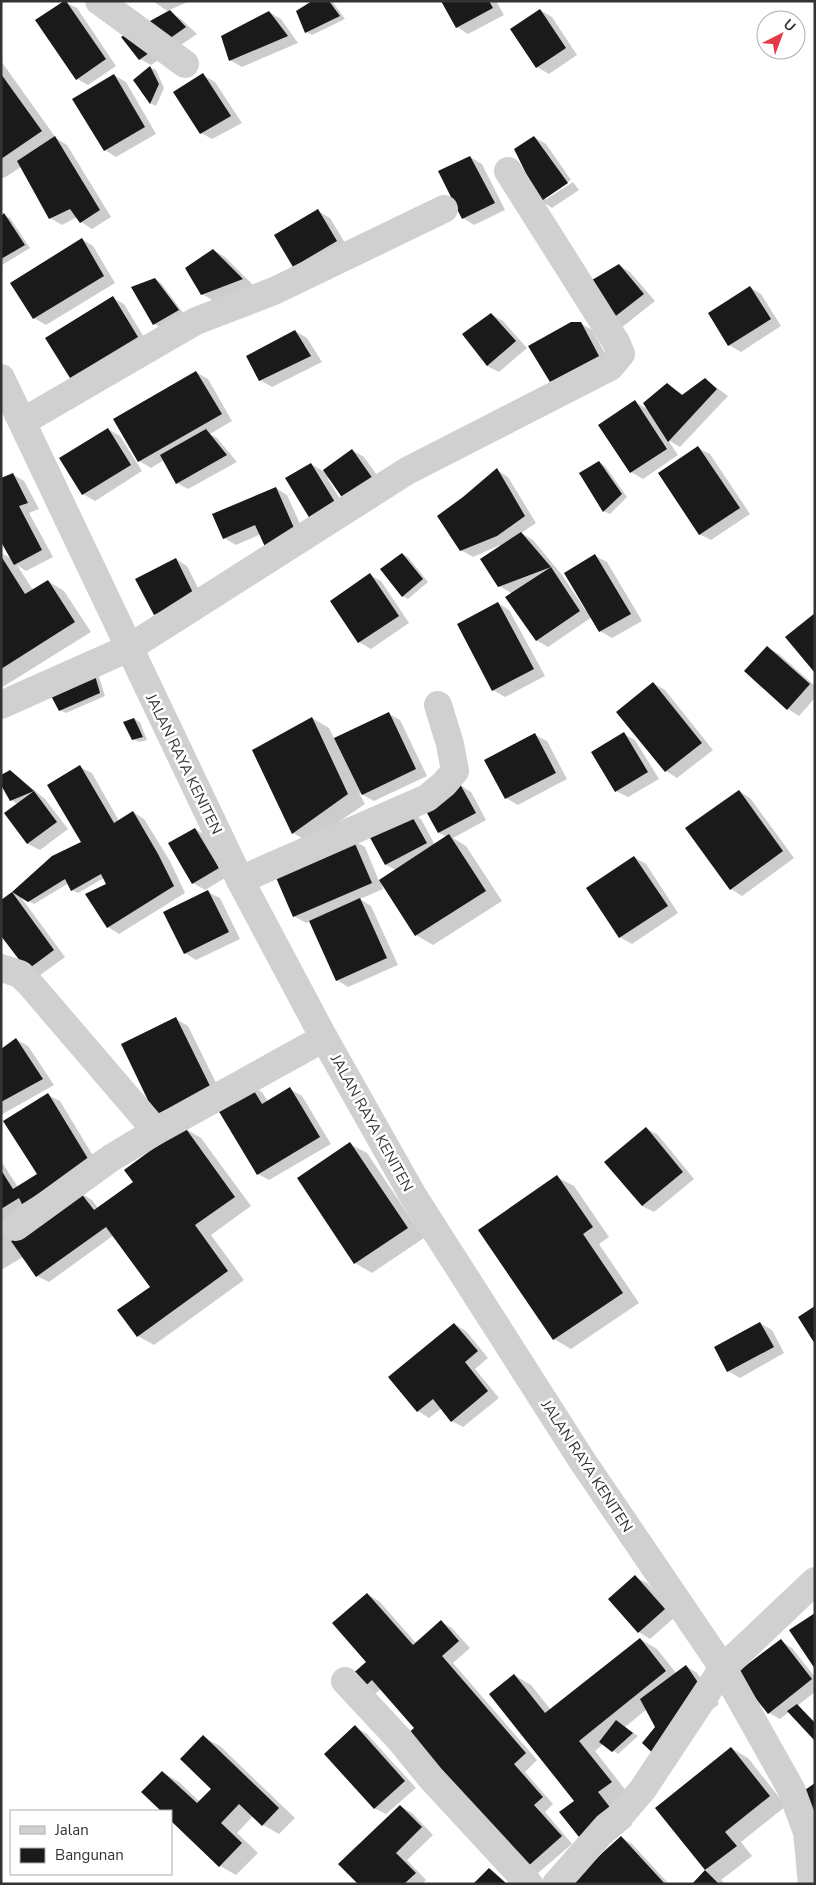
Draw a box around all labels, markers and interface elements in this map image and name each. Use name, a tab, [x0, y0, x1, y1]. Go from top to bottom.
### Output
north arrow	[756, 10, 806, 60]
text: U	[779, 15, 800, 36]
street label: JALAN RAYA KENITEN	[141, 689, 227, 838]
street label: JALAN RAYA KENITEN	[325, 1050, 418, 1195]
street label: JALAN RAYA KENITEN	[536, 1395, 637, 1536]
legend	[10, 1810, 172, 1875]
text: Jalan	[54, 1820, 89, 1840]
text: Bangunan	[55, 1845, 124, 1865]

